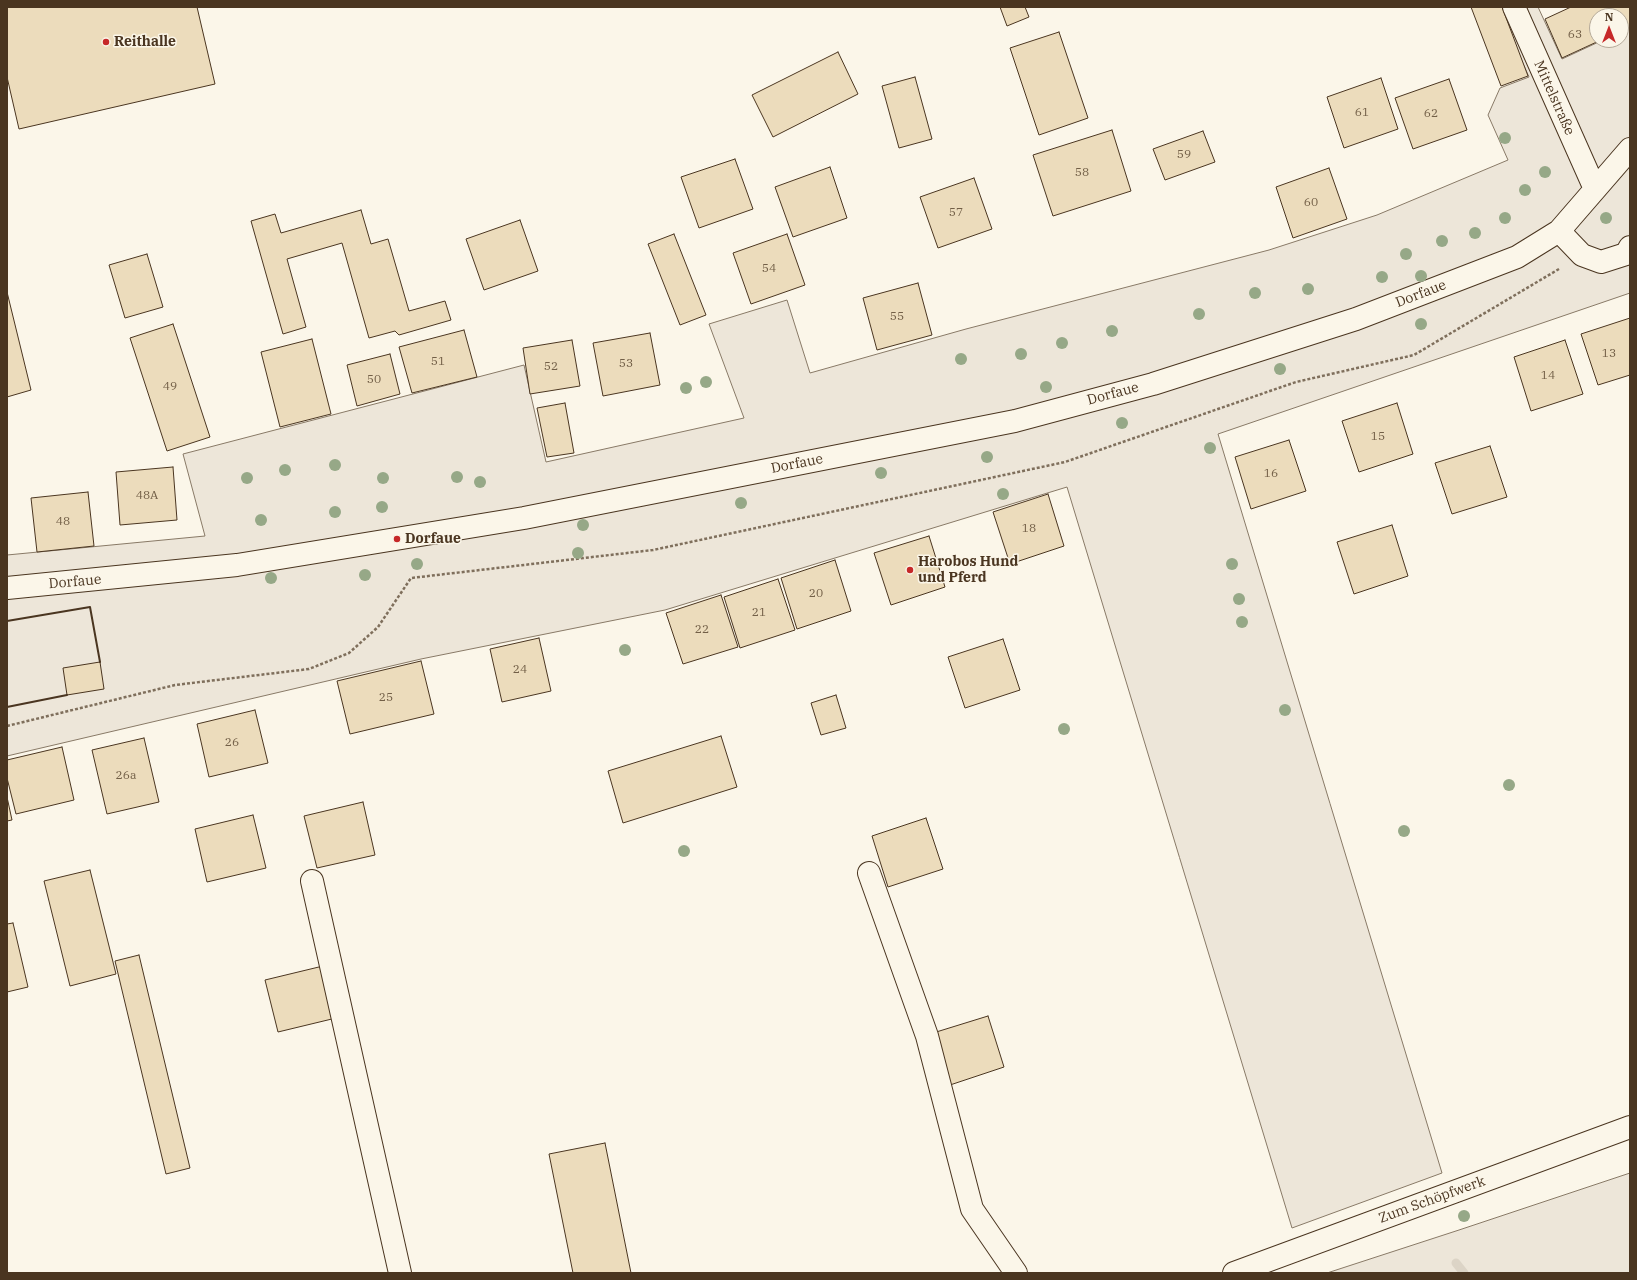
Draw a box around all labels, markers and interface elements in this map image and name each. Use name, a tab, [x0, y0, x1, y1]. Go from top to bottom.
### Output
north arrow	[1589, 8, 1629, 48]
text: N	[1605, 10, 1613, 24]
house number: 63	[1568, 28, 1582, 42]
place label: Reithalle	[114, 34, 176, 50]
marker: Reithalle	[101, 37, 111, 47]
street label: Mittelstraße	[1530, 58, 1578, 138]
house number: 61	[1355, 106, 1369, 120]
house number: 62	[1424, 107, 1438, 121]
house number: 59	[1177, 148, 1191, 162]
house number: 58	[1075, 166, 1089, 180]
house number: 60	[1304, 196, 1318, 210]
house number: 57	[949, 206, 963, 220]
house number: 54	[762, 262, 776, 276]
street label: Dorfaue	[1393, 277, 1449, 311]
house number: 55	[890, 310, 904, 324]
house number: 13	[1602, 347, 1616, 361]
house number: 51	[431, 355, 445, 369]
house number: 53	[619, 357, 633, 371]
house number: 52	[544, 360, 558, 374]
house number: 14	[1541, 369, 1555, 383]
house number: 50	[367, 373, 381, 387]
street label: Dorfaue	[1085, 379, 1141, 409]
house number: 49	[163, 380, 177, 394]
house number: 15	[1371, 430, 1385, 444]
street label: Dorfaue	[770, 451, 824, 477]
house number: 16	[1264, 467, 1278, 481]
house number: 48A	[136, 489, 158, 503]
house number: 48	[56, 515, 70, 529]
house number: 18	[1022, 522, 1036, 536]
place label: Dorfaue	[405, 531, 461, 547]
marker: Dorfaue	[392, 534, 402, 544]
place label: Harobos Hund und Pferd	[918, 554, 1018, 586]
marker: Harobos Hund und Pferd	[905, 565, 915, 575]
street label: Dorfaue	[48, 571, 102, 593]
house number: 20	[809, 587, 823, 601]
house number: 21	[752, 606, 766, 620]
house number: 22	[695, 623, 709, 637]
house number: 24	[513, 663, 527, 677]
house number: 25	[379, 691, 393, 705]
house number: 26	[225, 736, 239, 750]
house number: 26a	[116, 769, 136, 783]
street label: Zum Schöpfwerk	[1376, 1173, 1488, 1227]

